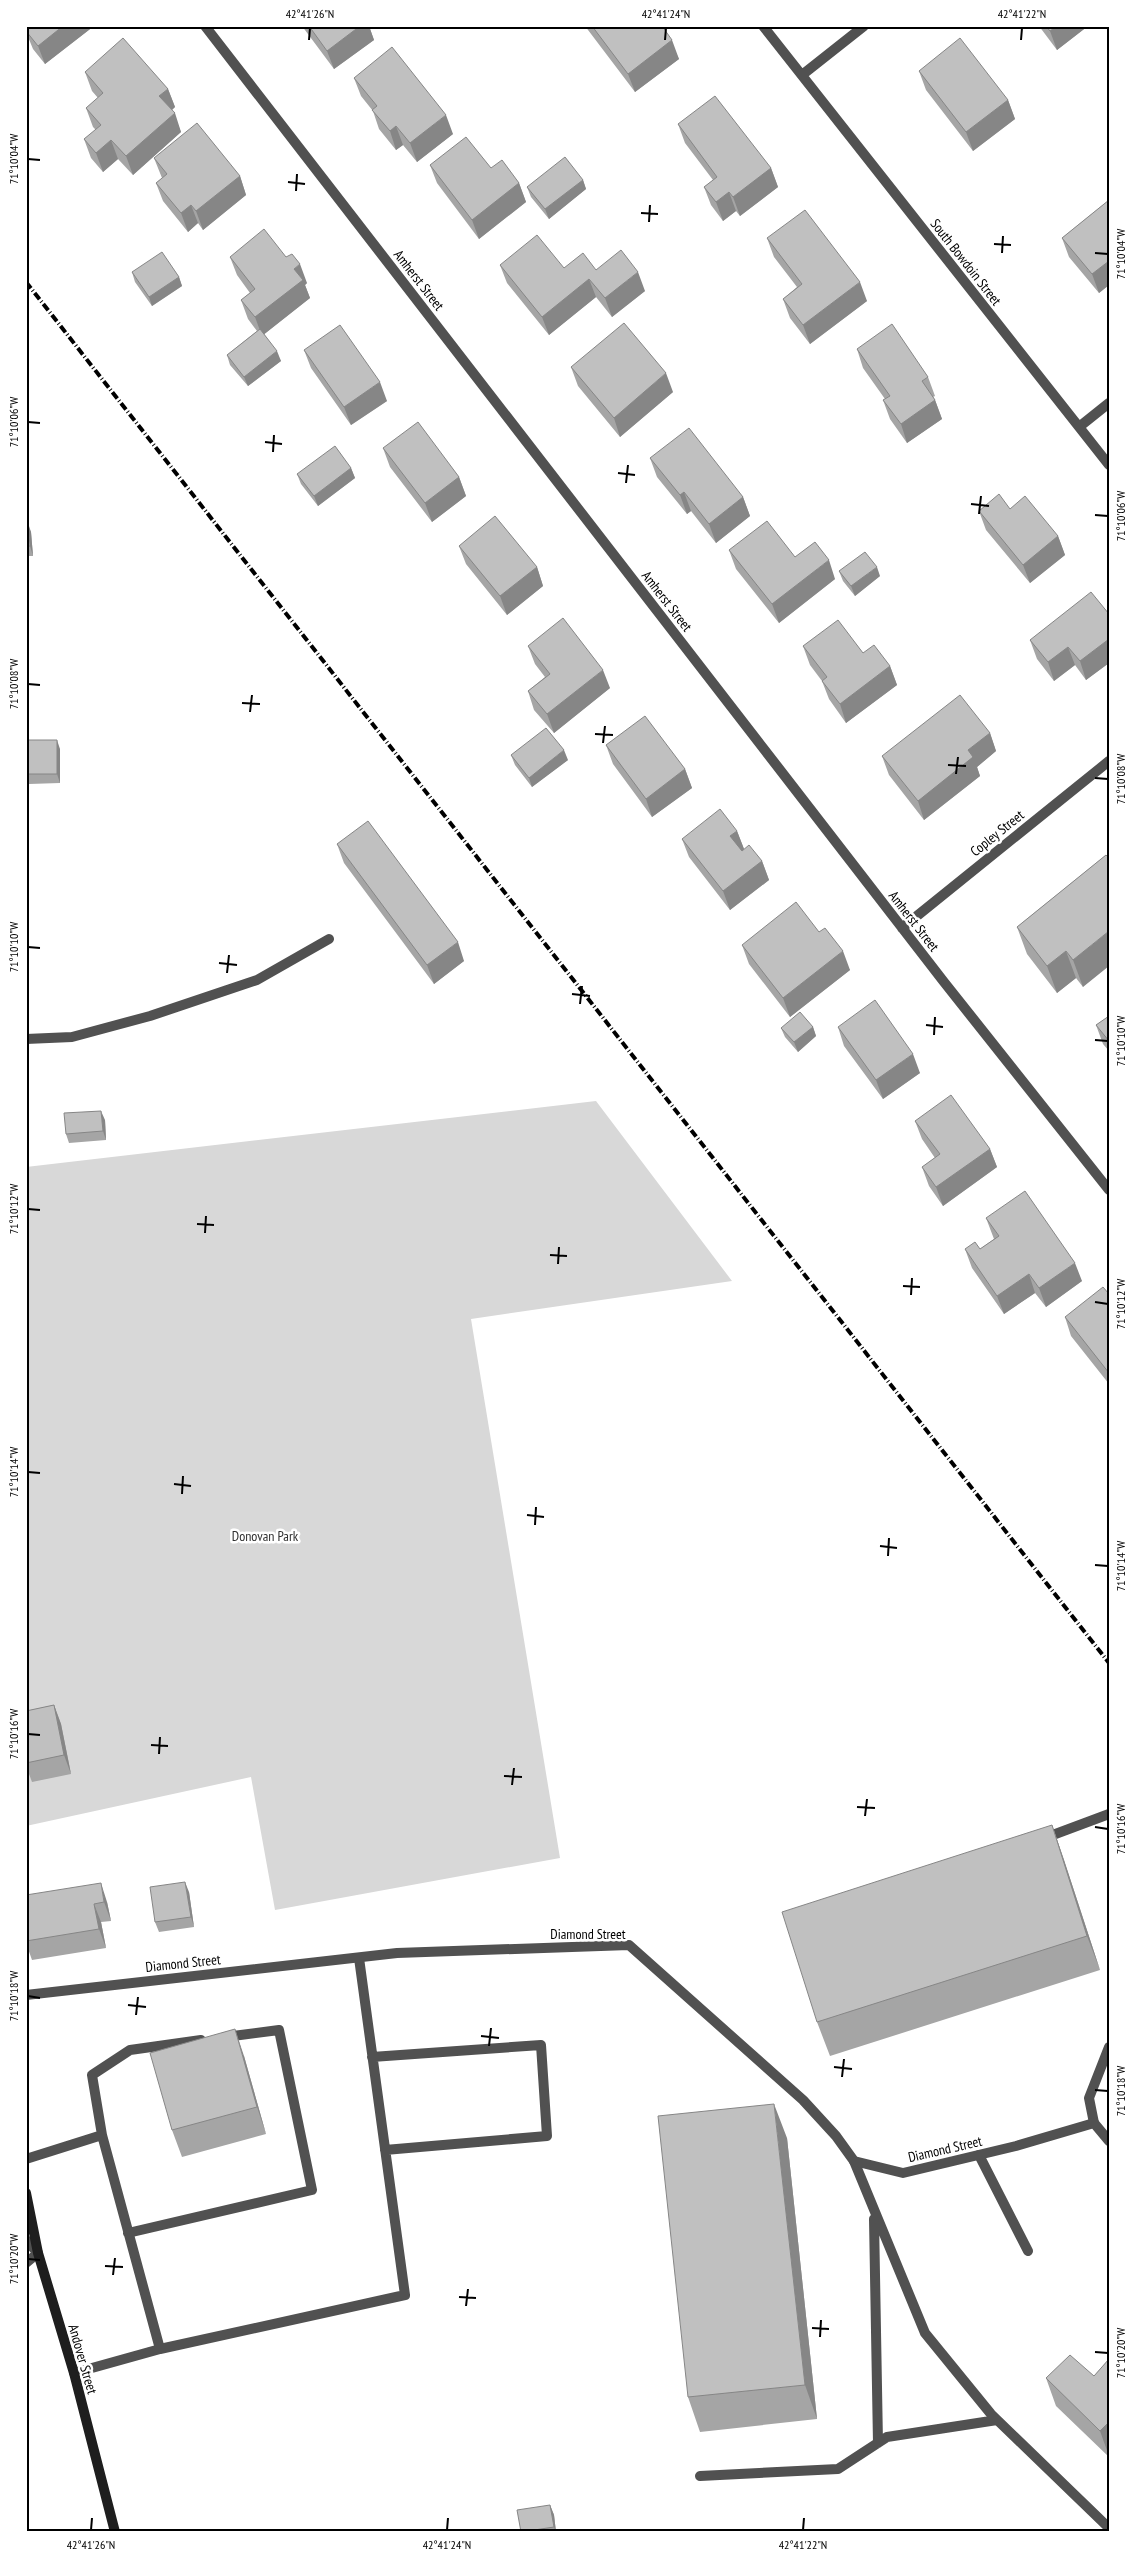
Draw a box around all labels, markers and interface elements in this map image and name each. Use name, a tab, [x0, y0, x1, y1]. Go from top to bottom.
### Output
text: 42°41'26"N	[286, 6, 334, 21]
text: 42°41'24"N	[642, 6, 690, 21]
text: 42°41'22"N	[998, 6, 1046, 21]
text: 71°10'04"W	[6, 134, 21, 184]
street label: South Bowdoin Street	[927, 215, 1006, 309]
text: 71°10'04"W	[1113, 229, 1128, 279]
street label: Amherst Street	[390, 246, 448, 314]
text: 71°10'06"W	[6, 397, 21, 447]
text: 71°10'06"W	[1113, 491, 1128, 541]
street label: Amherst Street	[638, 567, 696, 635]
text: 71°10'08"W	[6, 659, 21, 709]
text: 71°10'08"W	[1113, 754, 1128, 804]
street label: Copley Street	[967, 806, 1028, 860]
street label: Amherst Street	[885, 887, 943, 955]
text: 71°10'10"W	[6, 922, 21, 972]
text: 71°10'10"W	[1113, 1016, 1128, 1066]
text: 71°10'12"W	[6, 1184, 21, 1234]
text: 71°10'12"W	[1113, 1279, 1128, 1329]
text: 71°10'14"W	[6, 1447, 21, 1497]
park label: Donovan Park	[232, 1527, 299, 1545]
text: 71°10'14"W	[1113, 1541, 1128, 1591]
text: 71°10'16"W	[6, 1709, 21, 1759]
text: 71°10'16"W	[1113, 1804, 1128, 1854]
street label: Diamond Street	[550, 1925, 626, 1943]
street label: Diamond Street	[145, 1950, 222, 1976]
text: 71°10'18"W	[6, 1971, 21, 2021]
text: 71°10'18"W	[1113, 2066, 1128, 2116]
street label: Diamond Street	[906, 2132, 984, 2166]
text: 71°10'20"W	[6, 2234, 21, 2284]
street label: Andover Street	[64, 2322, 102, 2396]
text: 71°10'20"W	[1113, 2328, 1128, 2378]
text: 42°41'26"N	[67, 2537, 115, 2552]
text: 42°41'24"N	[423, 2537, 471, 2552]
text: 42°41'22"N	[779, 2537, 827, 2552]

